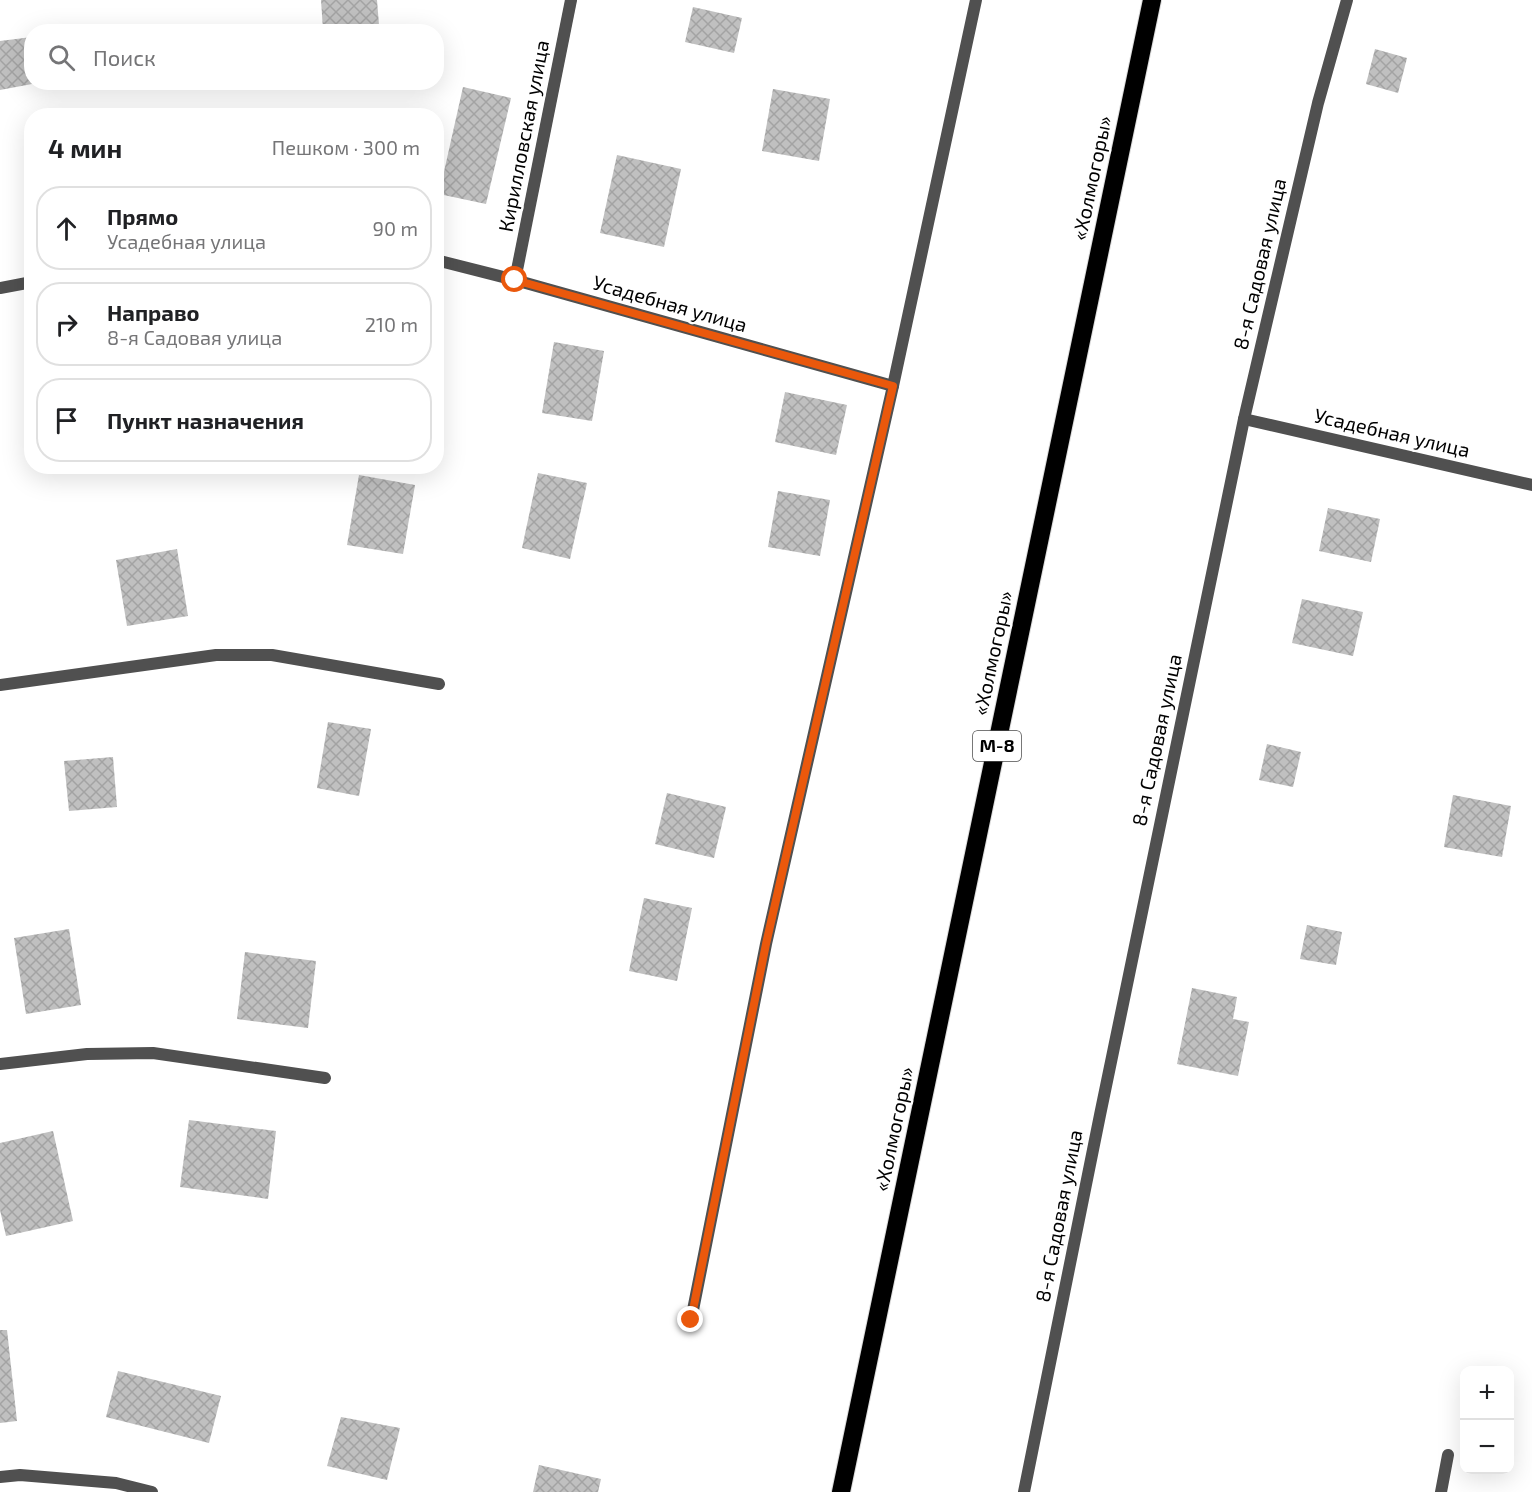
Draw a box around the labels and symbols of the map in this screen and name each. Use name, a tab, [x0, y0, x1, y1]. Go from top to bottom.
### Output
street label: Кирилловская улица	[493, 38, 554, 234]
street label: «Холмогоры»	[1066, 113, 1116, 242]
street label: 8-я Садовая улица	[1228, 176, 1291, 352]
route start	[501, 266, 527, 292]
street label: Усадебная улица	[590, 270, 750, 337]
street label: Усадебная улица	[1312, 402, 1472, 463]
street label: «Холмогоры»	[967, 588, 1017, 717]
street label: 8-я Садовая улица	[1126, 652, 1187, 828]
road number: М-8	[973, 731, 1021, 761]
street label: «Холмогоры»	[868, 1064, 918, 1193]
street label: 8-я Садовая улица	[1030, 1127, 1088, 1304]
route end	[677, 1306, 703, 1332]

